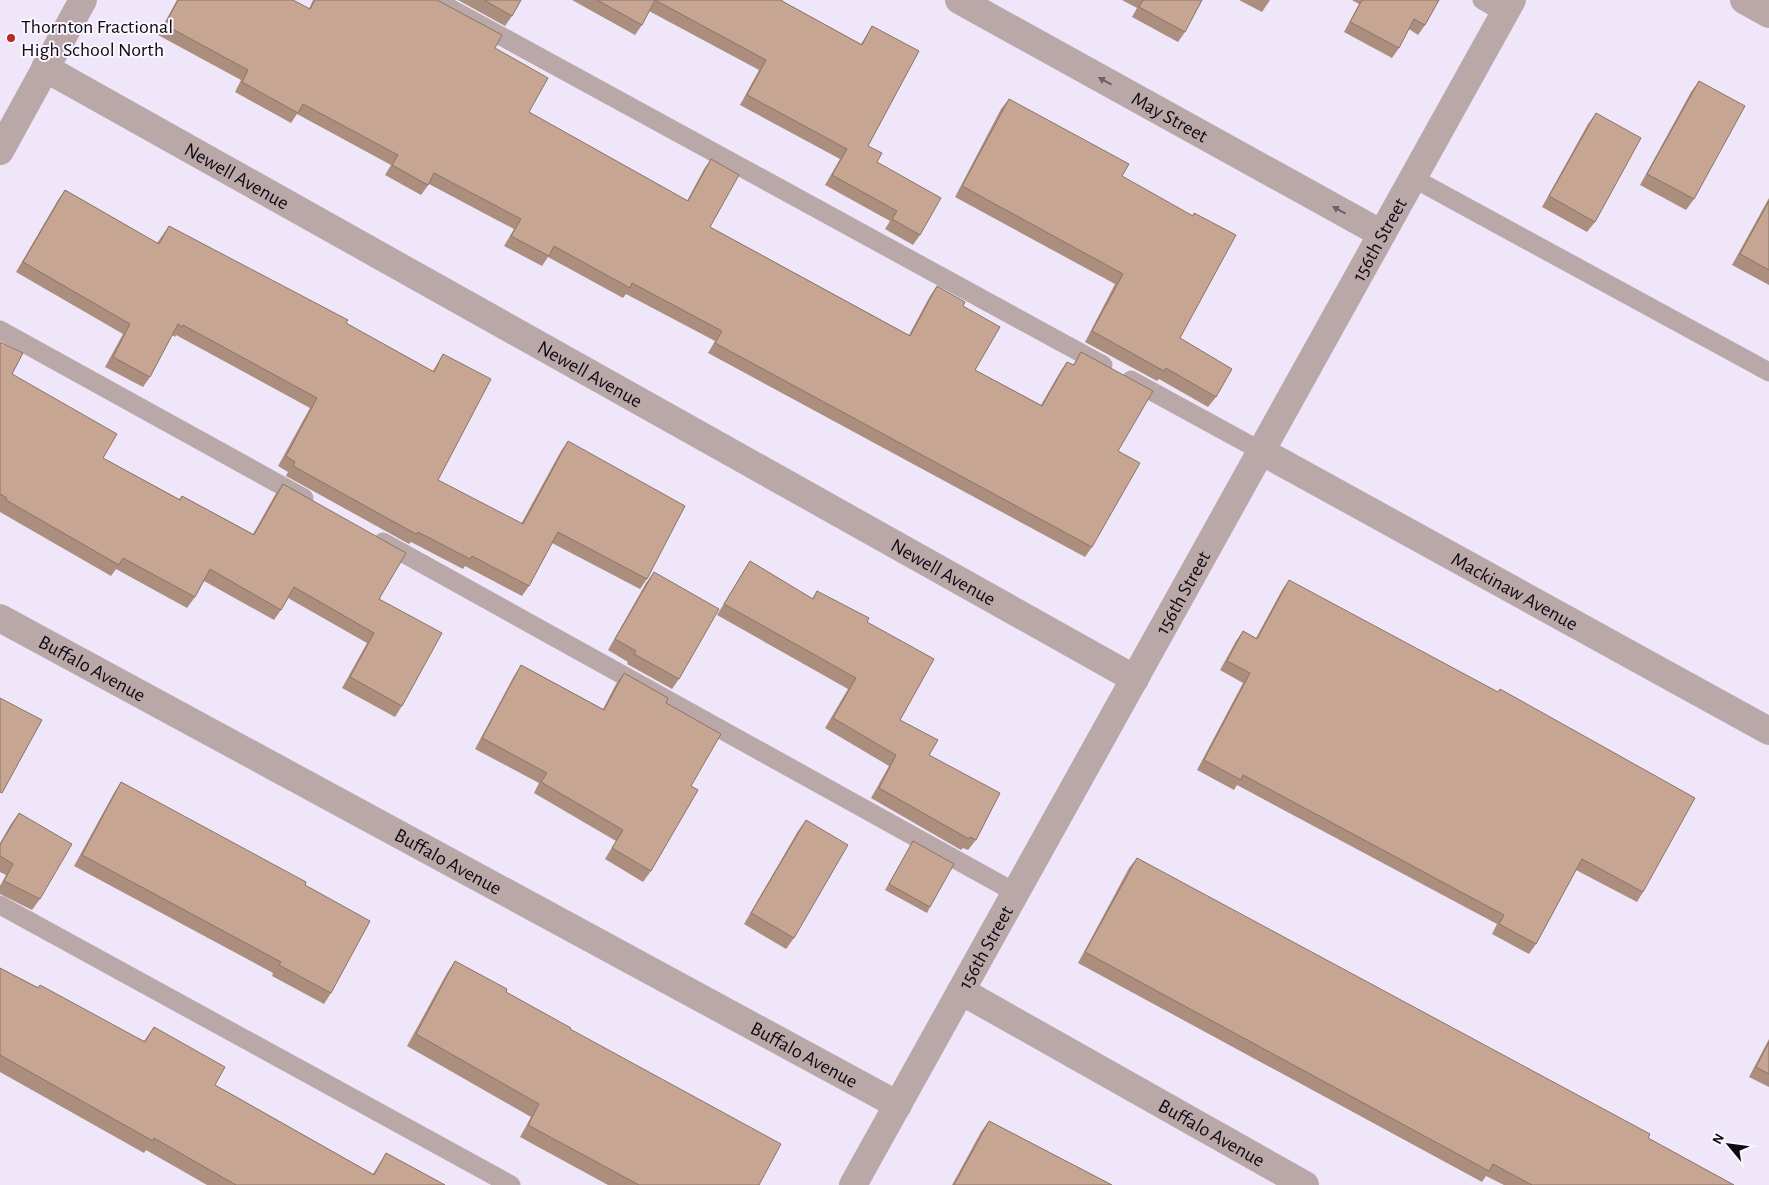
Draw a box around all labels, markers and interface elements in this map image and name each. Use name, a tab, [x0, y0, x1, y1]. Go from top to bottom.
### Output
place label: Thornton Fractional High School North	[21, 17, 173, 60]
marker: Thornton Fractional High School North	[5, 32, 17, 44]
one-way arrow	[1098, 77, 1113, 85]
street label: May Street	[1128, 89, 1211, 147]
street label: Newell Avenue	[181, 139, 292, 214]
street label: 156th Street	[1349, 194, 1411, 285]
one-way arrow	[1333, 206, 1346, 215]
street label: Newell Avenue	[534, 337, 645, 412]
street label: Newell Avenue	[887, 535, 999, 610]
street label: 156th Street	[1152, 547, 1215, 638]
street label: Mackinaw Avenue	[1448, 549, 1581, 635]
street label: Buffalo Avenue	[35, 632, 149, 706]
street label: Buffalo Avenue	[391, 825, 505, 899]
street label: 156th Street	[955, 902, 1017, 993]
street label: Buffalo Avenue	[747, 1018, 861, 1092]
street label: Buffalo Avenue	[1155, 1096, 1268, 1171]
north arrow	[1704, 1120, 1754, 1170]
text: N	[1710, 1132, 1727, 1147]

